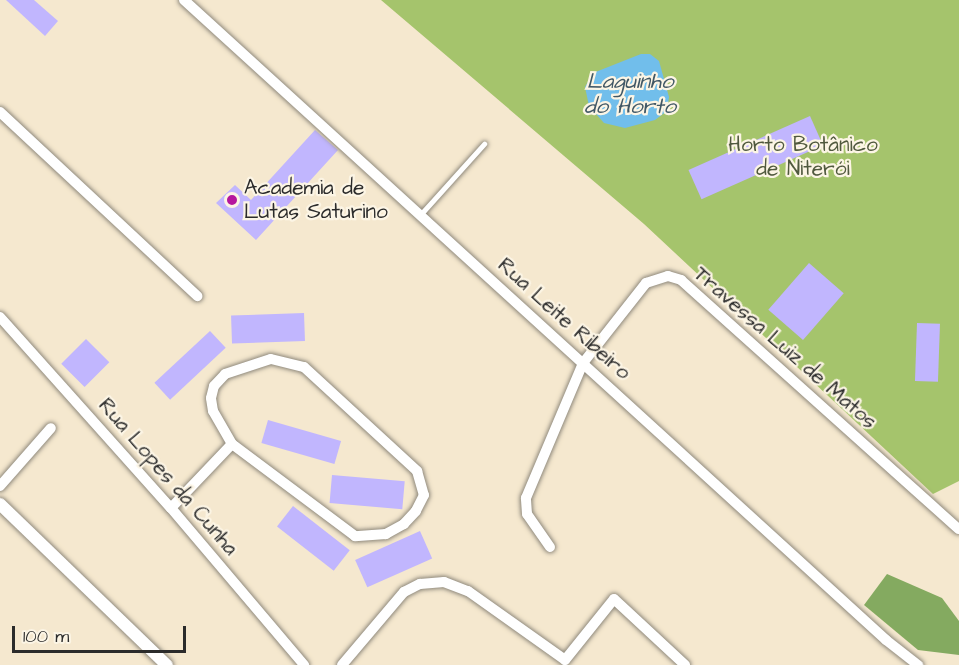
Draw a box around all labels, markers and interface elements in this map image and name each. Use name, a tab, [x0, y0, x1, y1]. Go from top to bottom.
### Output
water label: Laguinho do Horto	[584, 68, 676, 119]
park label: Horto Botânico de Niterói	[728, 132, 878, 182]
place label: Academia de Lutas Saturino	[244, 175, 388, 225]
marker: Academia de Lutas Saturino	[225, 193, 239, 207]
street label: Rua Leite Ribeiro	[492, 253, 636, 385]
street label: Travessa Luiz de Matos	[688, 262, 882, 434]
street label: Rua Lopes da Cunha	[93, 393, 243, 561]
scale bar	[15, 614, 189, 652]
text: 100 m	[23, 624, 69, 649]

